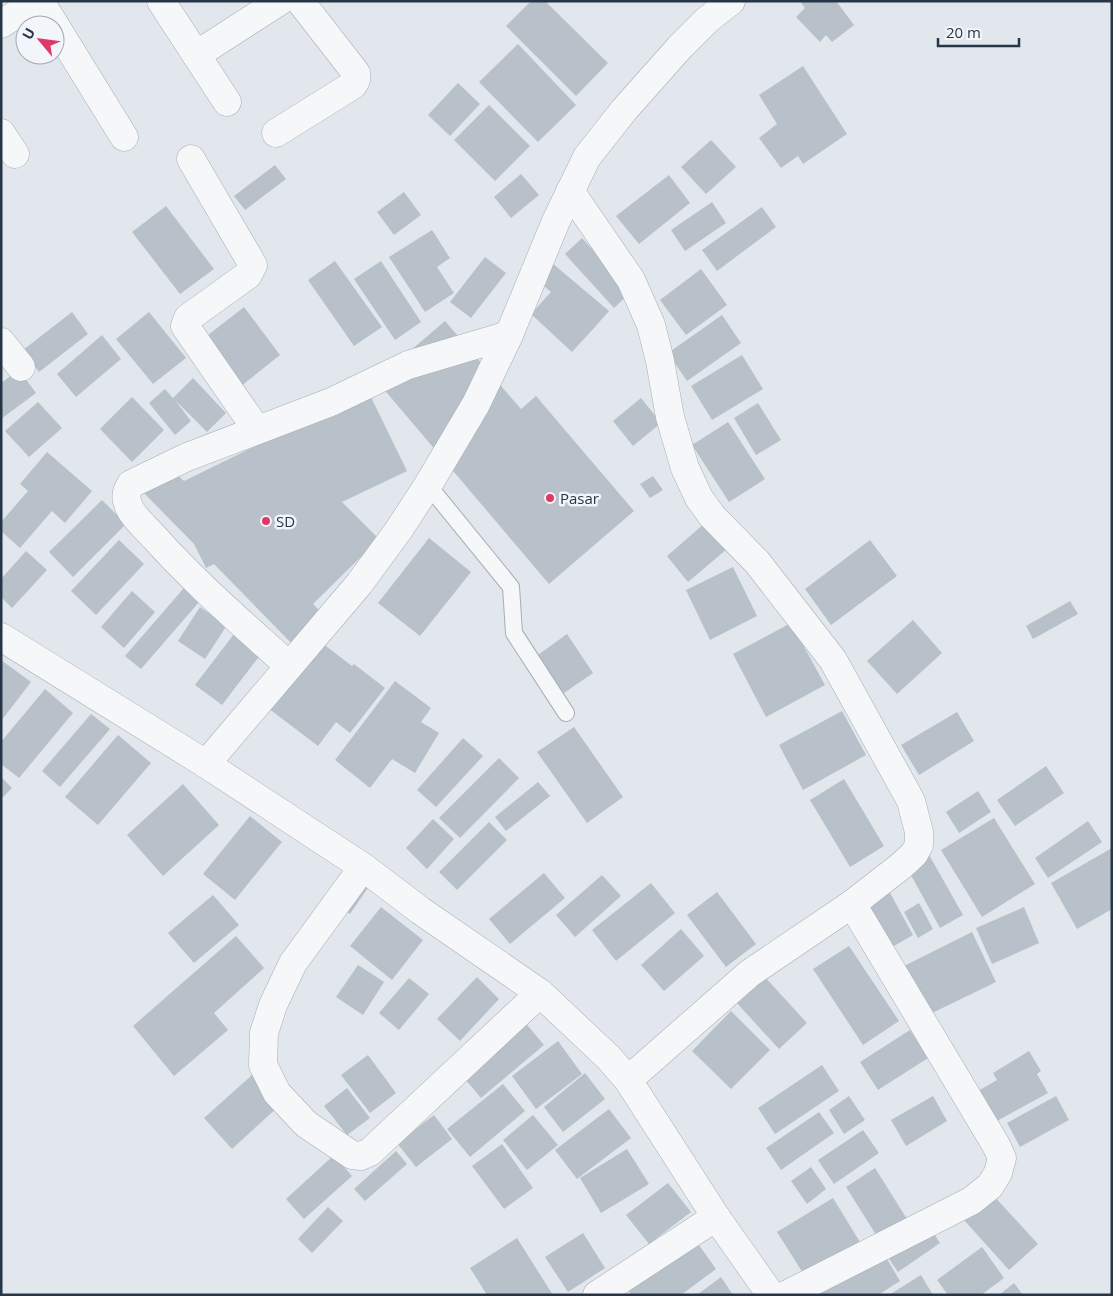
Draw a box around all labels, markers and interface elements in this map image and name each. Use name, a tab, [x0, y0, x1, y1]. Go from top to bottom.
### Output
north arrow	[15, 15, 65, 65]
scale bar	[938, 15, 1019, 47]
text: 20 m	[946, 22, 981, 42]
text: U	[17, 24, 39, 43]
place label: Pasar	[560, 488, 599, 508]
marker: Pasar	[544, 492, 556, 504]
place label: SD	[276, 511, 295, 531]
marker: SD	[260, 515, 272, 527]

